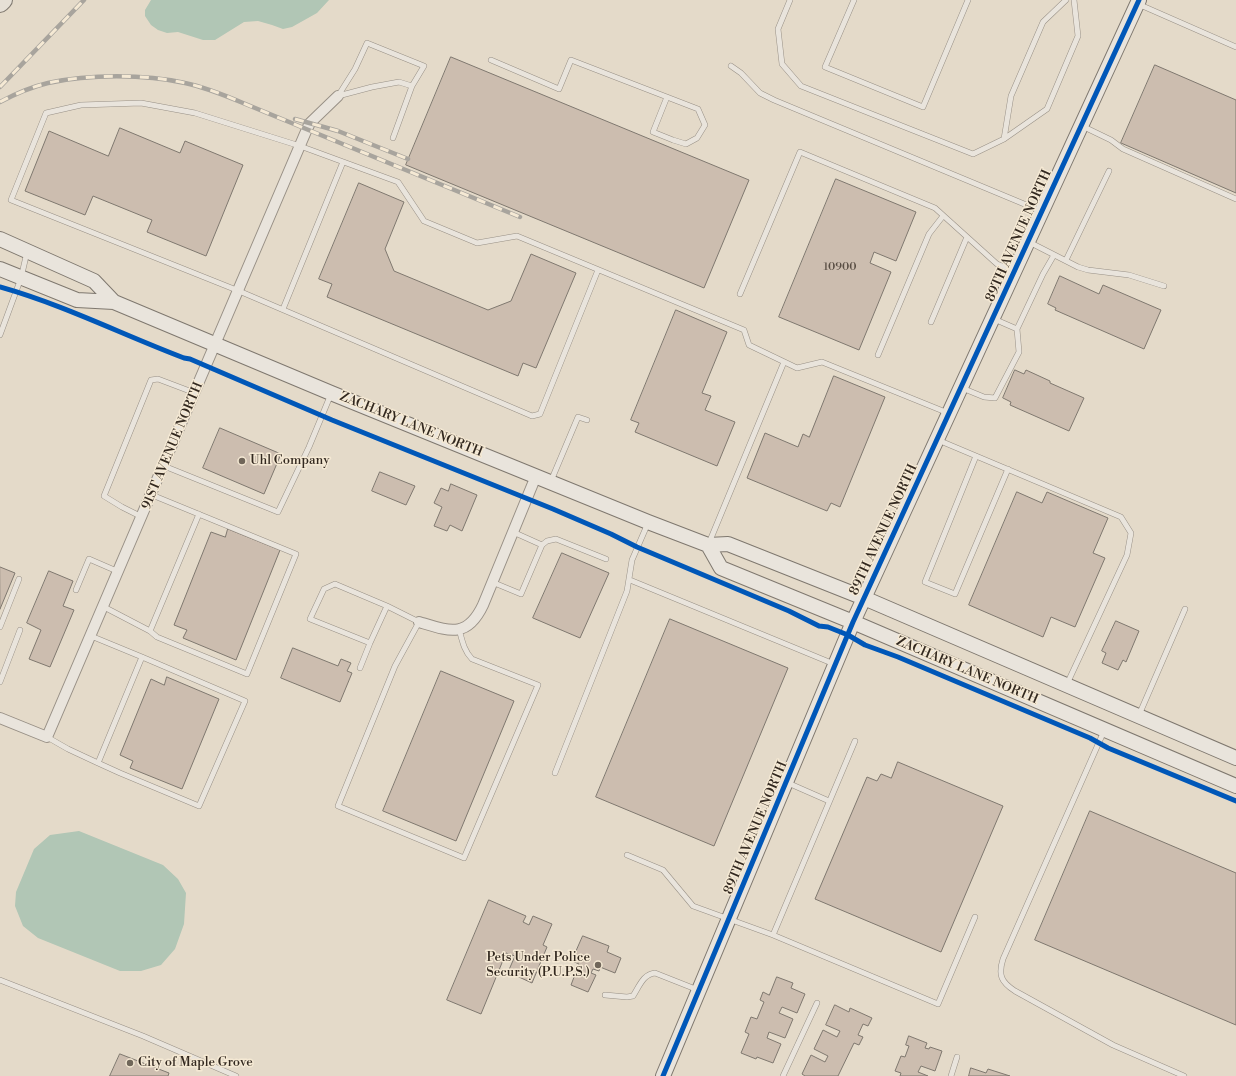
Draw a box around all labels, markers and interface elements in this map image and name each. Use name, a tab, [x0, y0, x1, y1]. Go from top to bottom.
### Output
street label: 89TH AVENUE NORTH	[983, 168, 1055, 304]
house number: 10900	[824, 260, 856, 274]
street label: 91ST AVENUE NORTH	[139, 380, 207, 512]
street label: ZACHARY LANE NORTH	[337, 389, 485, 461]
place label: Uhl Company	[250, 453, 329, 469]
marker: Uhl Company	[237, 456, 247, 466]
street label: 89TH AVENUE NORTH	[847, 462, 921, 598]
street label: ZACHARY LANE NORTH	[894, 634, 1040, 708]
street label: 89TH AVENUE NORTH	[721, 759, 791, 897]
place label: Pets Under Police Security (P.U.P.S.)	[486, 950, 590, 981]
marker: Pets Under Police Security (P.U.P.S.)	[593, 960, 603, 970]
place label: City of Maple Grove	[138, 1055, 253, 1071]
marker: City of Maple Grove	[125, 1058, 135, 1068]

